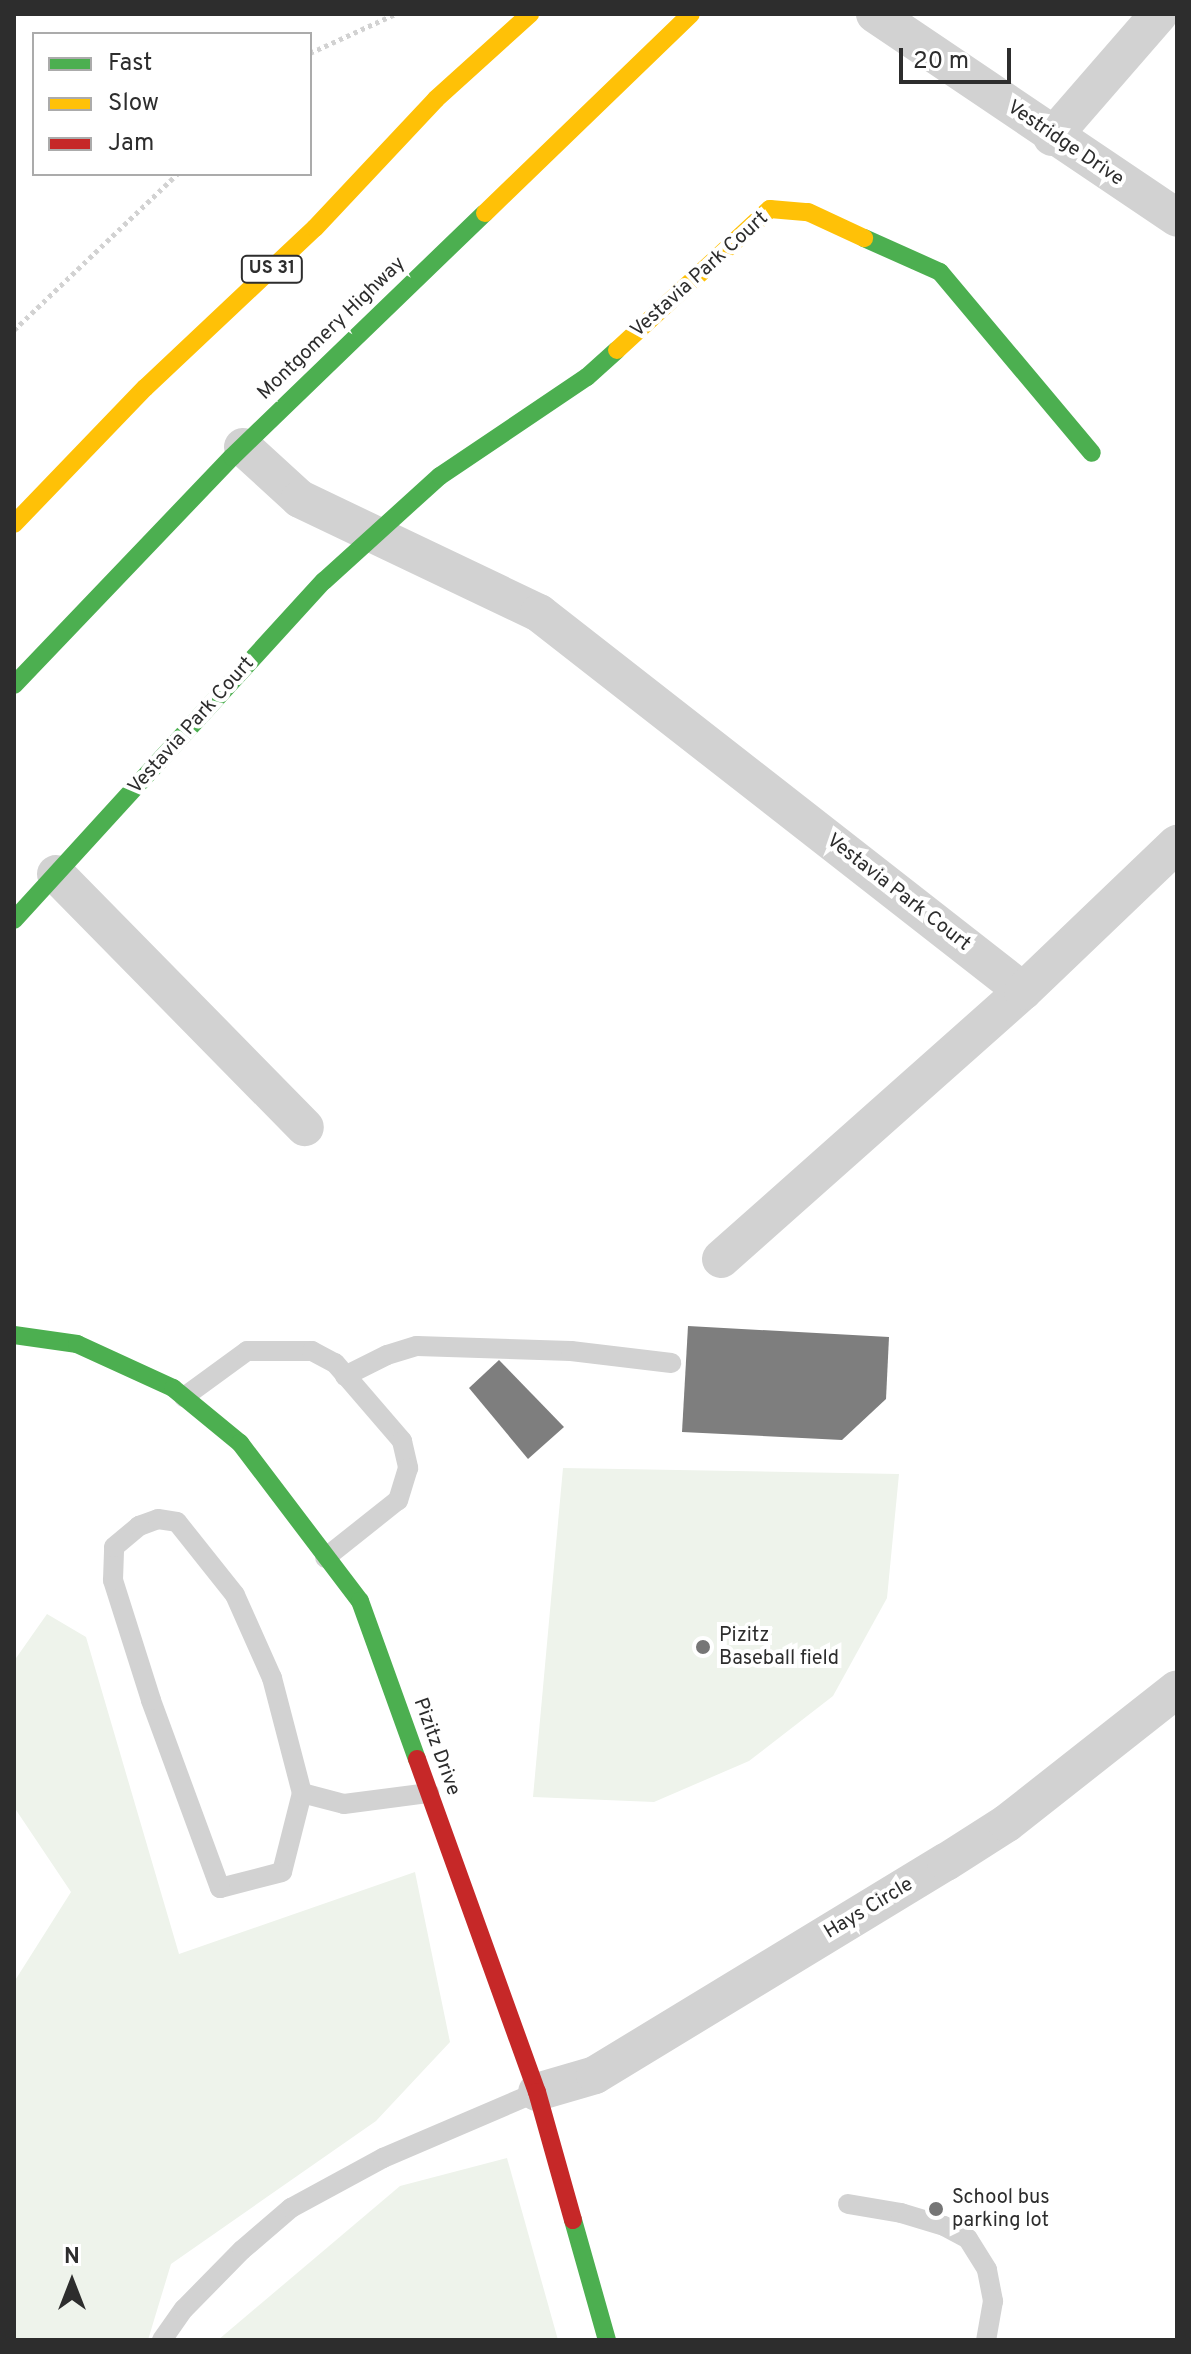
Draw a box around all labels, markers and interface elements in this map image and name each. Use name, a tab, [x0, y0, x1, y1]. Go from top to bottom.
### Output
legend	[32, 32, 312, 176]
scale bar	[903, 32, 1015, 82]
text: 20 m	[913, 47, 969, 77]
text: Fast	[108, 49, 152, 79]
text: Slow	[108, 89, 159, 119]
street label: Vestridge Drive	[1002, 96, 1128, 192]
text: Jam	[108, 129, 154, 159]
street label: Vestavia Park Court	[626, 207, 774, 343]
street label: Montgomery Highway	[253, 252, 411, 406]
road number: US 31	[240, 255, 304, 283]
street label: Vestavia Park Court	[124, 652, 260, 800]
street label: Vestavia Park Court	[821, 829, 975, 957]
place label: Pizitz Baseball field	[719, 1624, 839, 1671]
marker: Pizitz Baseball field	[694, 1638, 712, 1656]
street label: Pizitz Drive	[407, 1695, 465, 1799]
street label: Hays Circle	[820, 1873, 918, 1945]
place label: School bus parking lot	[952, 2186, 1050, 2233]
marker: School bus parking lot	[927, 2200, 945, 2218]
north arrow	[32, 2242, 112, 2322]
text: N	[64, 2244, 80, 2271]

